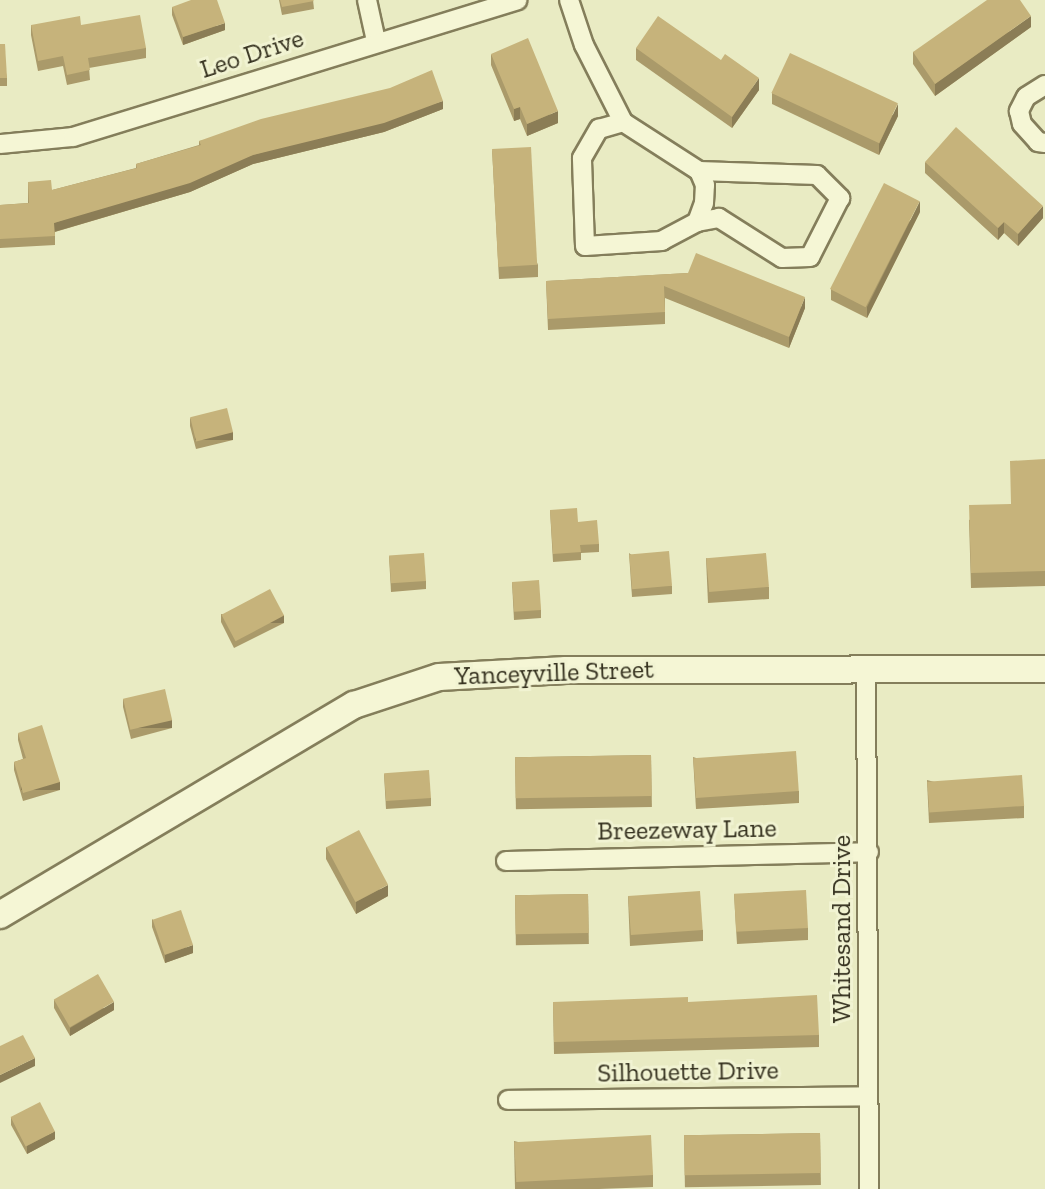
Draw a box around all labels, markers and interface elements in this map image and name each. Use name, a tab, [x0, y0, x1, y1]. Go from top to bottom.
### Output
street label: Leo Drive	[196, 23, 308, 85]
street label: Yanceyville Street	[454, 654, 654, 692]
street label: Breezeway Lane	[597, 813, 777, 847]
street label: Whitesand Drive	[826, 835, 858, 1023]
street label: Silhouette Drive	[597, 1055, 779, 1089]

